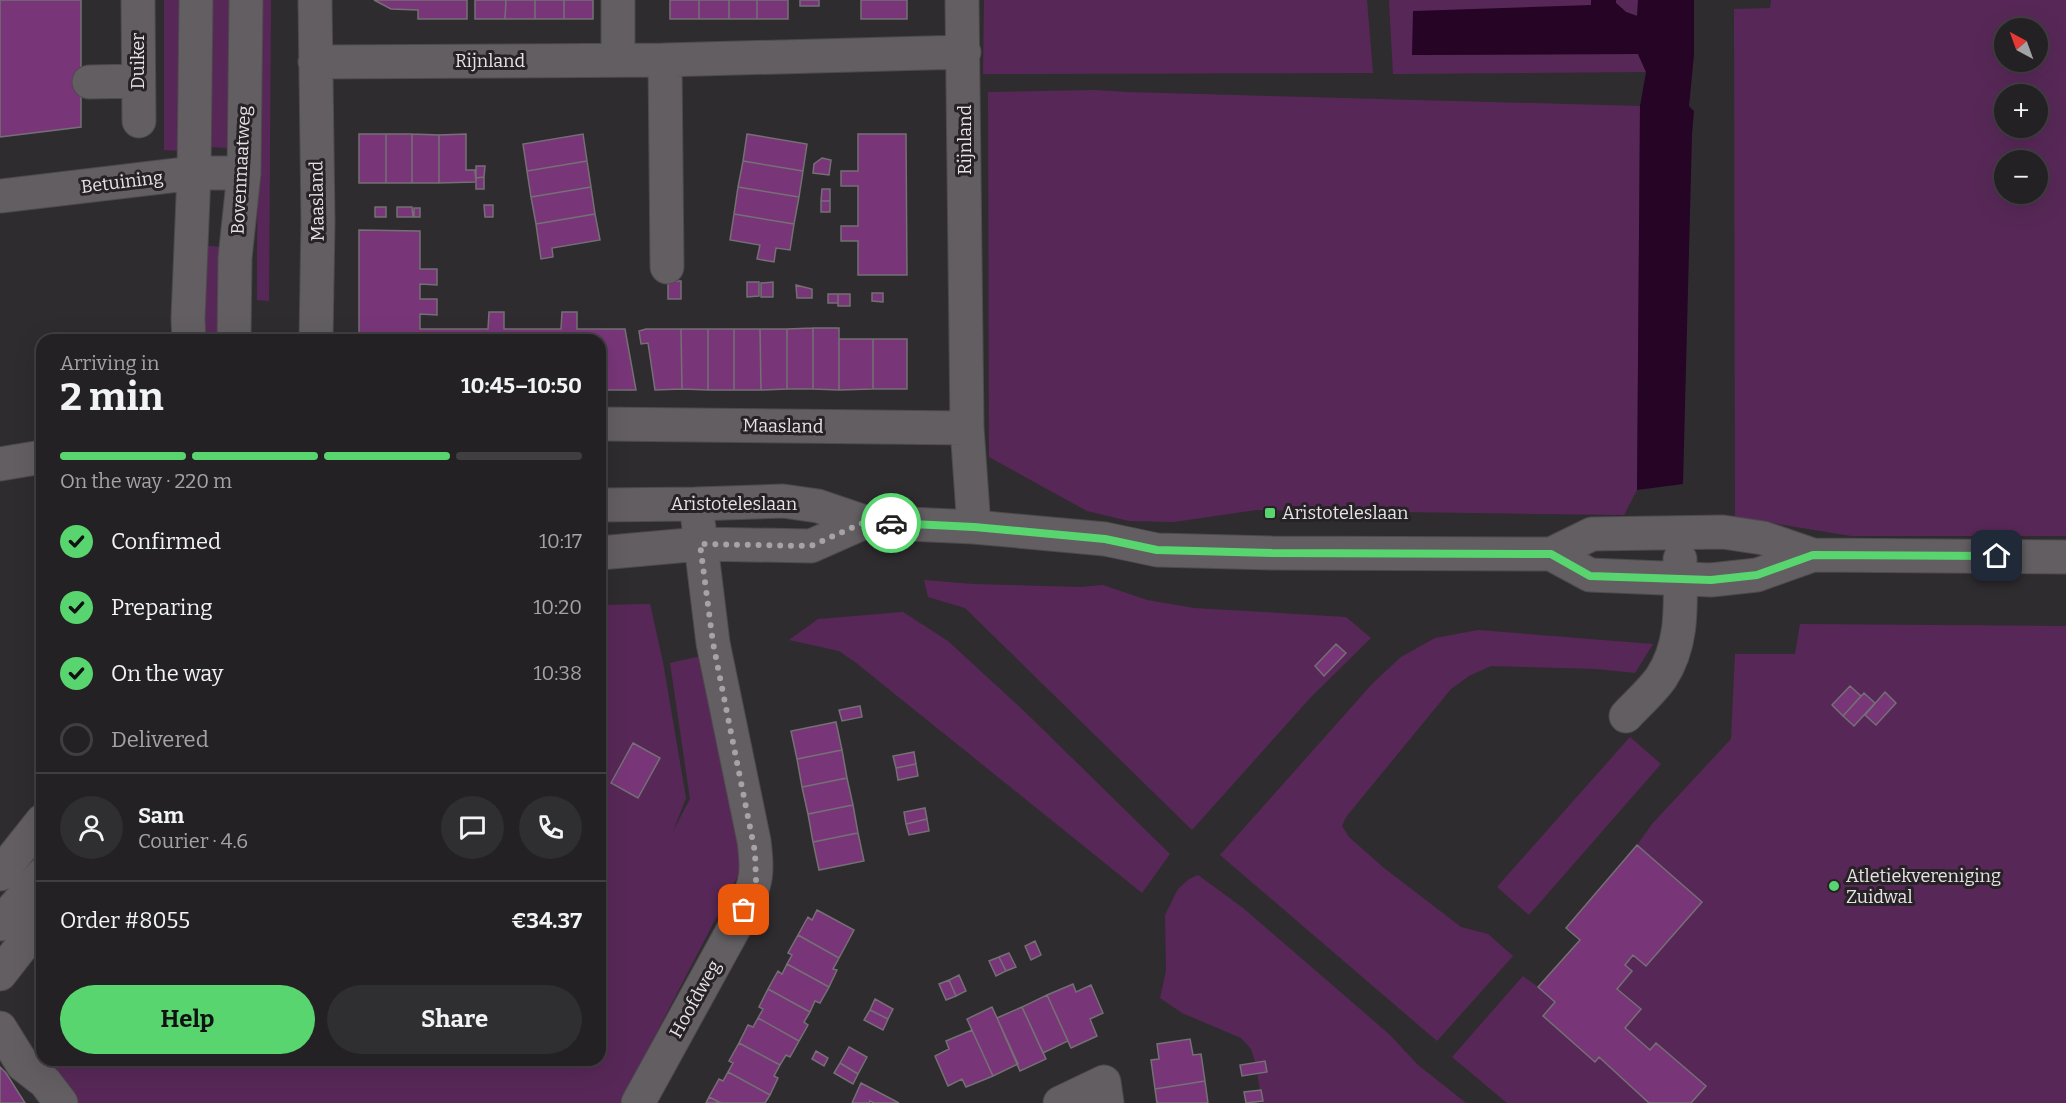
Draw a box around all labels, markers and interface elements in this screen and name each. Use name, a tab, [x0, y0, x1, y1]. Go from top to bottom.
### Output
north arrow	[1994, 18, 2048, 72]
map controls	[1994, 18, 2048, 204]
street label: Duiker	[127, 33, 149, 89]
street label: Rijnland	[455, 50, 525, 72]
button: +	[1994, 84, 2048, 138]
street label: Bovenmaatweg	[227, 105, 255, 235]
street label: Rijnland	[954, 105, 976, 175]
button: −	[1994, 150, 2048, 204]
street label: Maasland	[305, 160, 329, 242]
street label: Betuining	[80, 166, 164, 198]
text: Arriving in	[60, 351, 159, 375]
text: 10:45–10:50	[461, 372, 582, 399]
text: 2 min	[60, 374, 164, 420]
street label: Maasland	[742, 414, 824, 438]
text: On the way · 220 m	[60, 469, 232, 493]
street label: Aristoteleslaan	[671, 493, 798, 515]
courier	[861, 493, 921, 553]
place label: Aristoteleslaan	[1282, 502, 1409, 524]
marker: Aristoteleslaan	[1263, 506, 1277, 520]
icon: car	[875, 507, 908, 540]
icon: check	[60, 525, 93, 558]
text: Confirmed	[111, 528, 221, 555]
text: 10:17	[539, 529, 582, 553]
pin	[1971, 530, 2022, 581]
icon: home	[1980, 539, 2013, 572]
icon: check	[60, 591, 93, 624]
text: Preparing	[111, 594, 213, 621]
text: 10:20	[533, 595, 582, 619]
icon: check	[60, 657, 93, 690]
text: On the way	[111, 660, 223, 687]
text: 10:38	[533, 661, 582, 685]
text: Delivered	[111, 726, 209, 753]
button: person	[60, 796, 123, 859]
button: chat	[441, 796, 504, 859]
button: phone	[519, 796, 582, 859]
text: Sam	[138, 802, 184, 829]
text: Courier · 4.6	[138, 829, 248, 853]
place label: Atletiekvereniging Zuidwal	[1846, 865, 2001, 908]
marker: Atletiekvereniging Zuidwal	[1827, 879, 1841, 893]
pin	[718, 884, 769, 935]
icon: bag	[727, 893, 760, 926]
text: Order #8055	[60, 907, 190, 934]
text: €34.37	[511, 907, 582, 934]
street label: Hoofdweg	[665, 956, 725, 1042]
button: Help	[60, 985, 315, 1054]
button: Share	[327, 985, 582, 1054]

